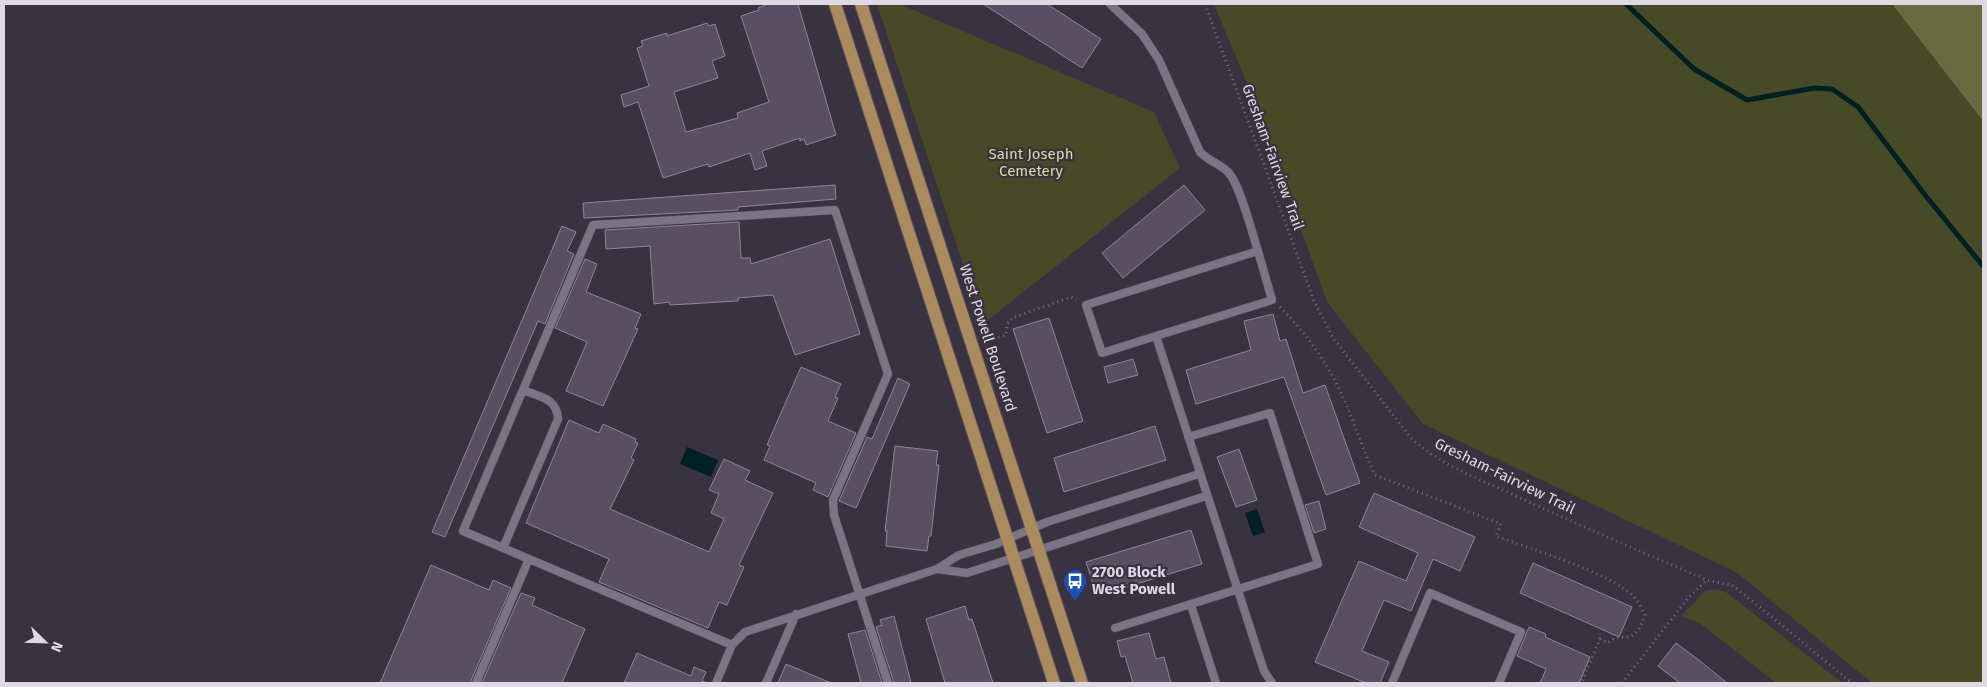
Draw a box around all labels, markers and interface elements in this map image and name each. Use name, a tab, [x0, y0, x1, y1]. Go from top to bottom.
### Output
street label: Gresham-Fairview Trail	[1238, 81, 1308, 233]
park label: Saint Joseph Cemetery	[989, 145, 1073, 180]
street label: West Powell Boulevard	[956, 262, 1020, 414]
street label: Gresham-Fairview Trail	[1432, 434, 1579, 518]
place label: 2700 Block West Powell	[1092, 563, 1176, 598]
bus stop icon: 2700 Block West Powell	[1062, 568, 1088, 602]
north arrow	[20, 617, 70, 667]
text: N	[47, 639, 66, 654]

